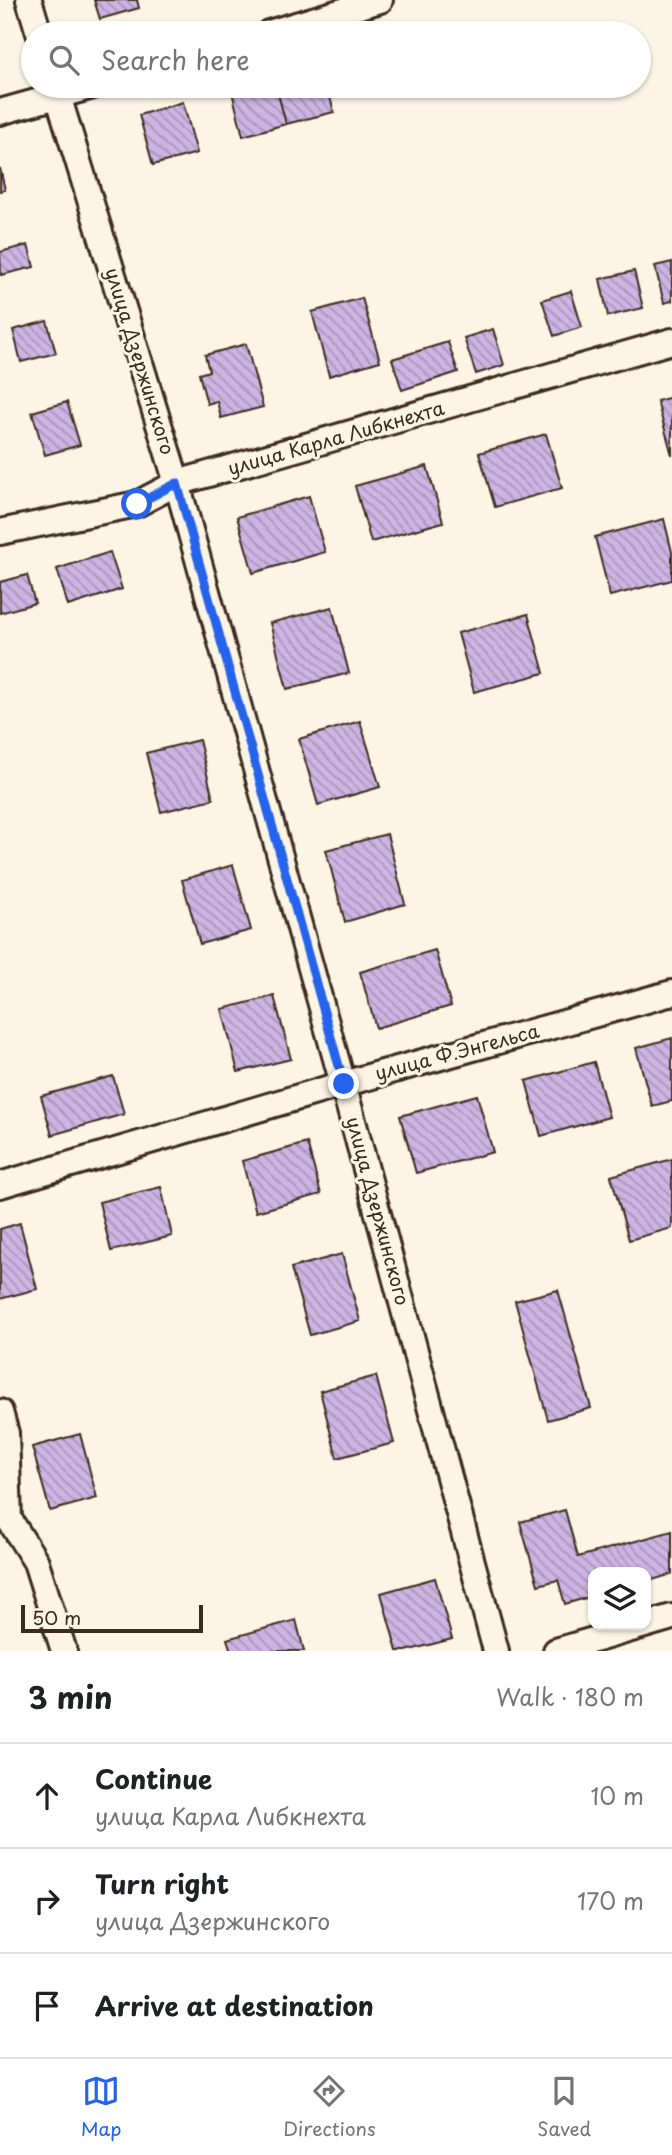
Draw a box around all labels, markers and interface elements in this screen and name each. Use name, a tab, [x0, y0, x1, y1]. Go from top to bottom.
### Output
search box	[21, 21, 651, 98]
text: Search here	[101, 40, 250, 79]
icon: search	[45, 41, 83, 79]
street label: улица Дзержинского	[99, 264, 183, 458]
street label: улица Карла Либкнехта	[224, 393, 447, 481]
route start	[121, 488, 152, 519]
street label: улица Ф.Энгельса	[372, 1016, 542, 1086]
route end	[328, 1068, 359, 1099]
street label: улица Дзержинского	[340, 1113, 418, 1308]
map controls	[588, 1567, 651, 1630]
button: layers	[588, 1567, 651, 1630]
scale bar	[21, 1602, 203, 1634]
text: 50 m	[32, 1603, 81, 1631]
text: 3 min	[28, 1674, 113, 1719]
text: Walk · 180 m	[496, 1679, 644, 1714]
text: Continue	[95, 1759, 212, 1798]
icon: ahead	[28, 1777, 66, 1815]
text: 10 m	[590, 1778, 644, 1813]
text: улица Карла Либкнехта	[95, 1798, 366, 1833]
text: Turn right	[95, 1864, 229, 1903]
icon: right	[28, 1882, 66, 1920]
text: 170 m	[577, 1883, 644, 1918]
text: улица Дзержинского	[95, 1903, 330, 1938]
text: Arrive at destination	[95, 1986, 374, 2025]
icon: arrive	[28, 1987, 66, 2025]
tab: Map	[81, 2072, 121, 2142]
tab: Directions	[283, 2072, 376, 2142]
tab: Saved	[537, 2072, 591, 2142]

